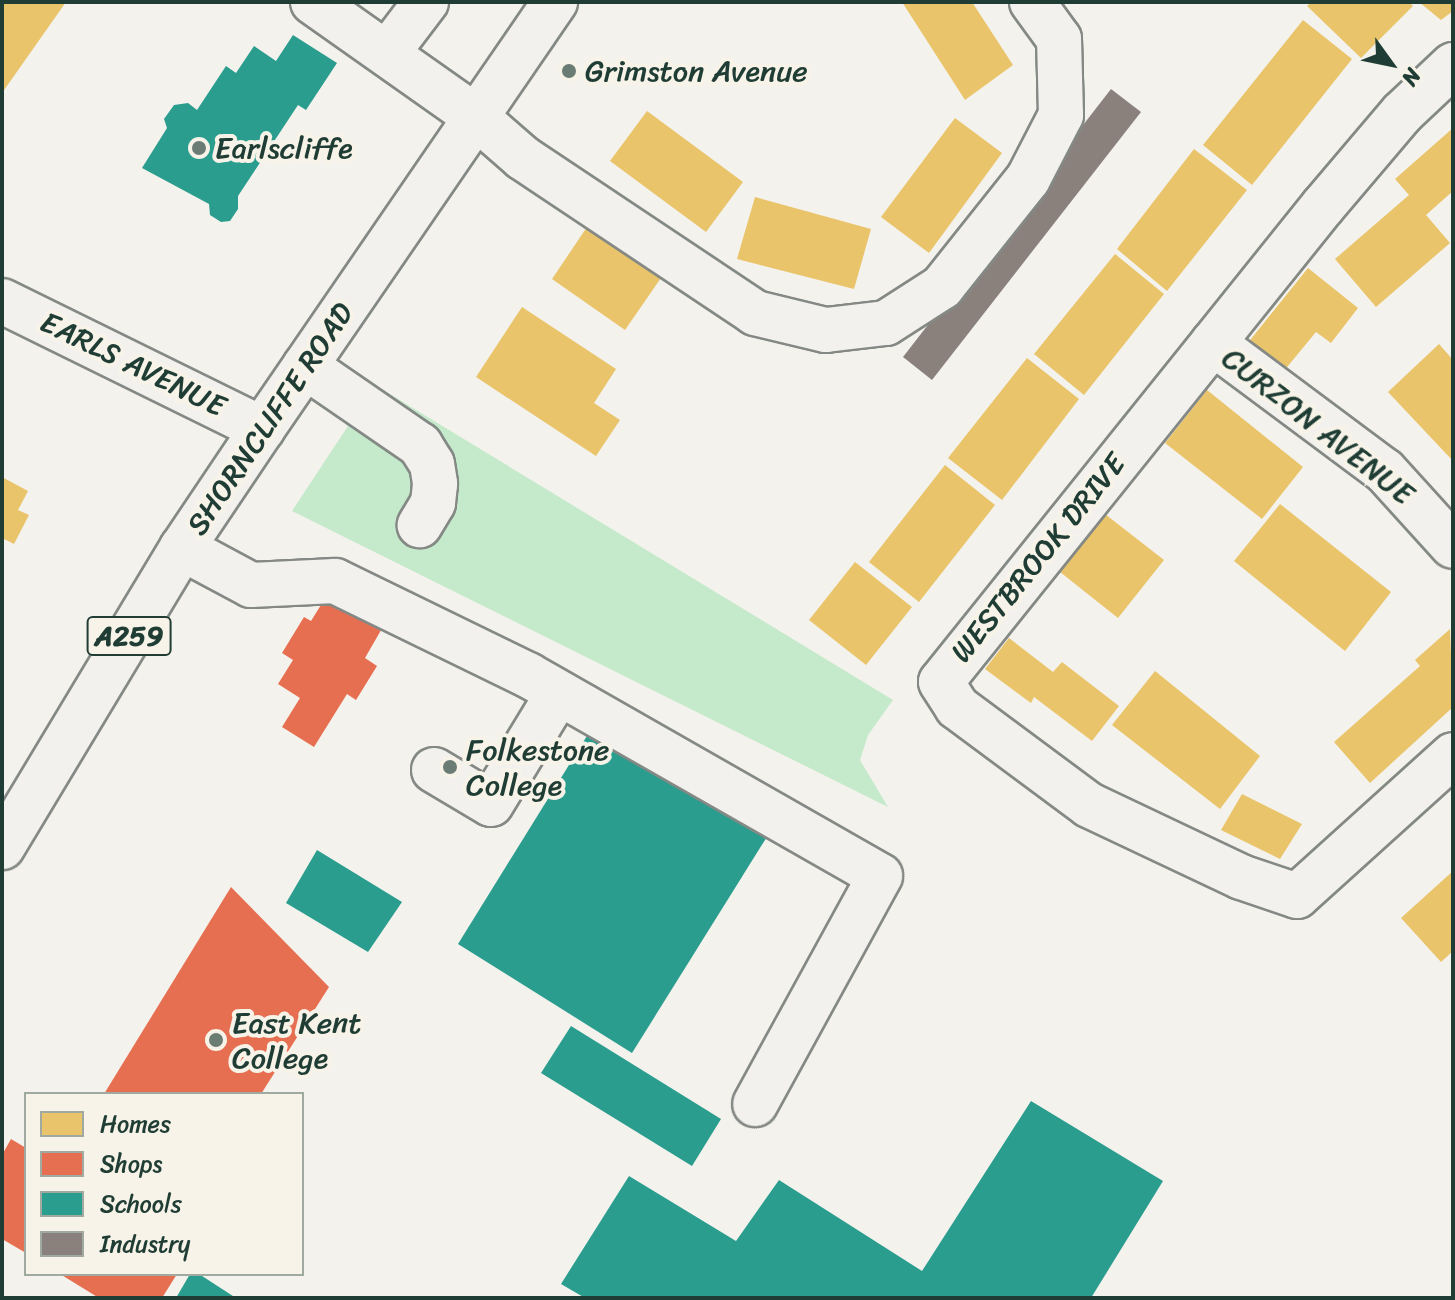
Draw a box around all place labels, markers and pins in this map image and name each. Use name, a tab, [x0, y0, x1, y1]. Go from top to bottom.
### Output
place label: Grimston Avenue	[585, 53, 808, 89]
marker: Grimston Avenue	[560, 62, 578, 80]
place label: Earlscliffe	[215, 130, 353, 166]
marker: Earlscliffe	[190, 139, 208, 157]
place label: Folkestone College	[466, 732, 609, 802]
marker: Folkestone College	[441, 758, 459, 776]
place label: East Kent College	[232, 1005, 361, 1076]
marker: East Kent College	[207, 1031, 225, 1049]

